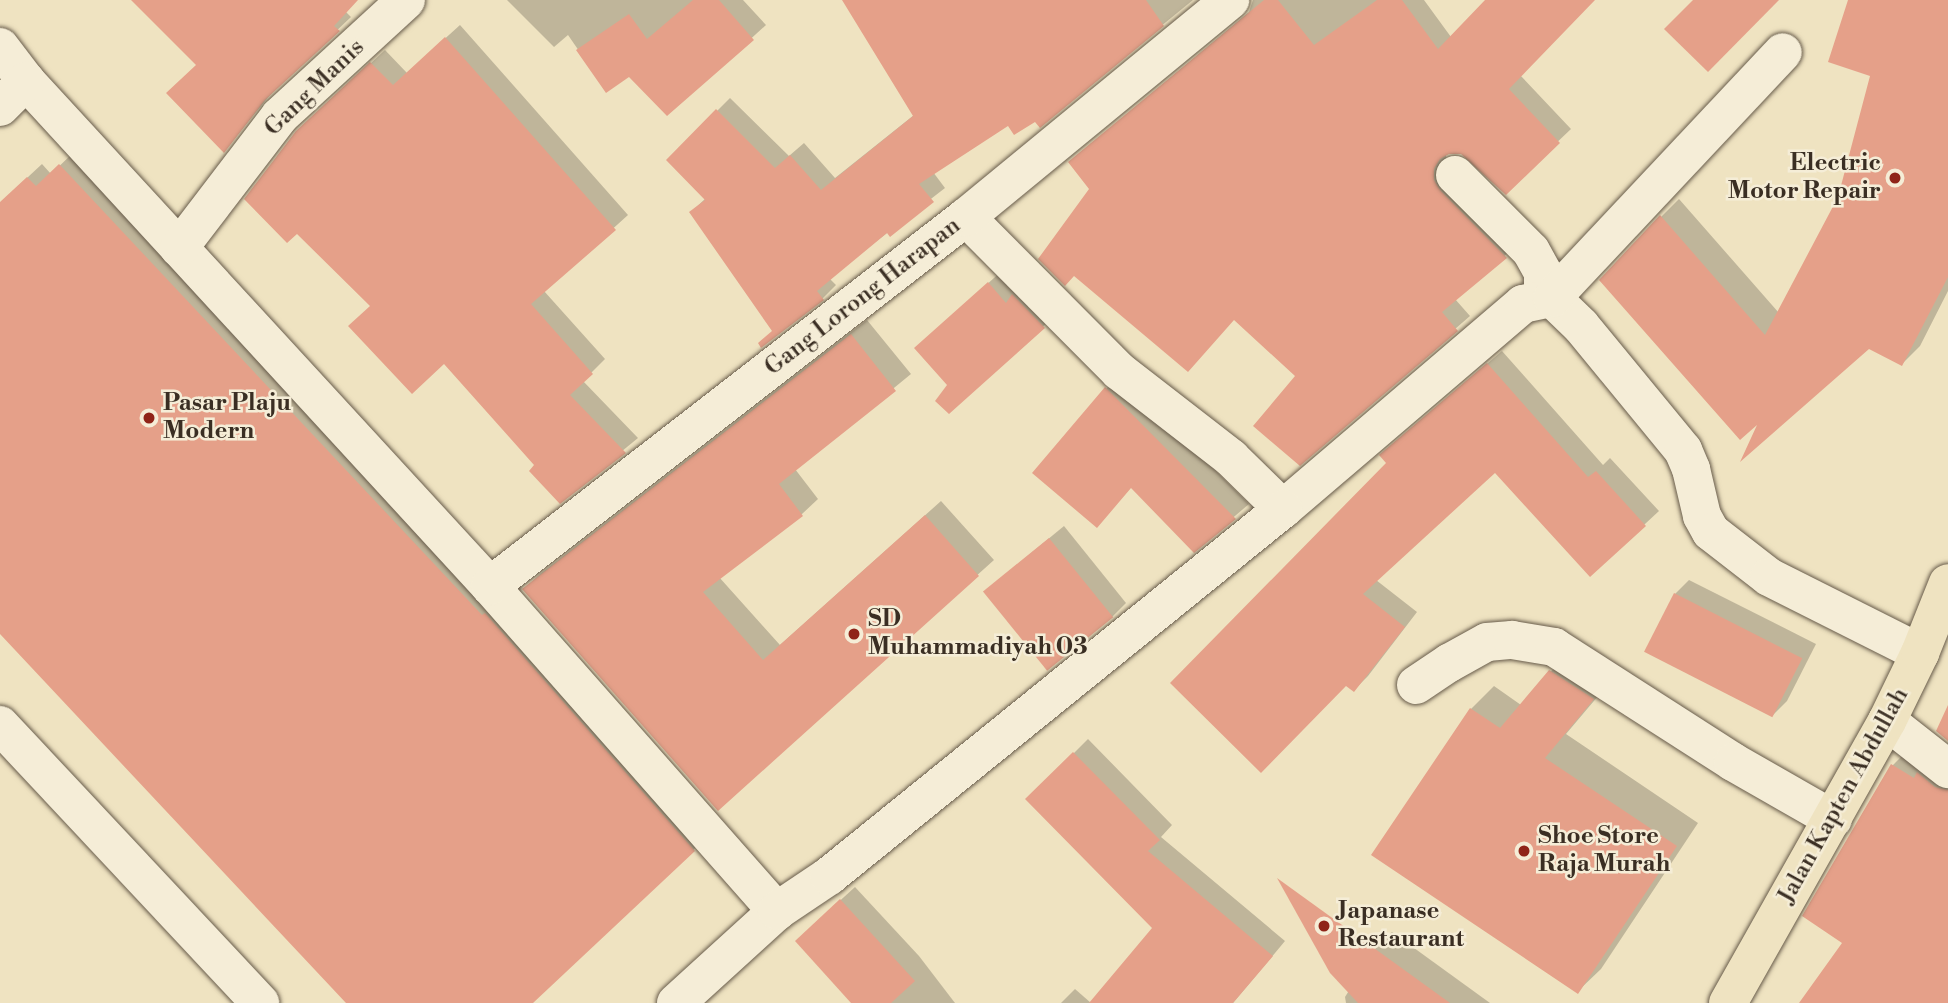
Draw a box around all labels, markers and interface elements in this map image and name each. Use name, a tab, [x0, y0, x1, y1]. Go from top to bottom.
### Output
street label: Gang Manis	[259, 33, 371, 143]
place label: Electric Motor Repair	[1728, 150, 1881, 206]
marker: Electric Motor Repair	[1887, 170, 1903, 186]
street label: Gang Lorong Harapan	[759, 212, 967, 382]
place label: Pasar Plaju Modern	[163, 390, 291, 446]
marker: Pasar Plaju Modern	[141, 410, 157, 426]
place label: SD Muhammadiyah 03	[868, 606, 1088, 662]
marker: SD Muhammadiyah 03	[846, 626, 862, 642]
street label: Jalan Kapten Abdullah	[1773, 683, 1915, 909]
place label: Shoe Store Raja Murah	[1538, 823, 1670, 879]
marker: Shoe Store Raja Murah	[1516, 843, 1532, 859]
place label: Japanase Restaurant	[1338, 898, 1464, 954]
marker: Japanase Restaurant	[1316, 918, 1332, 934]

